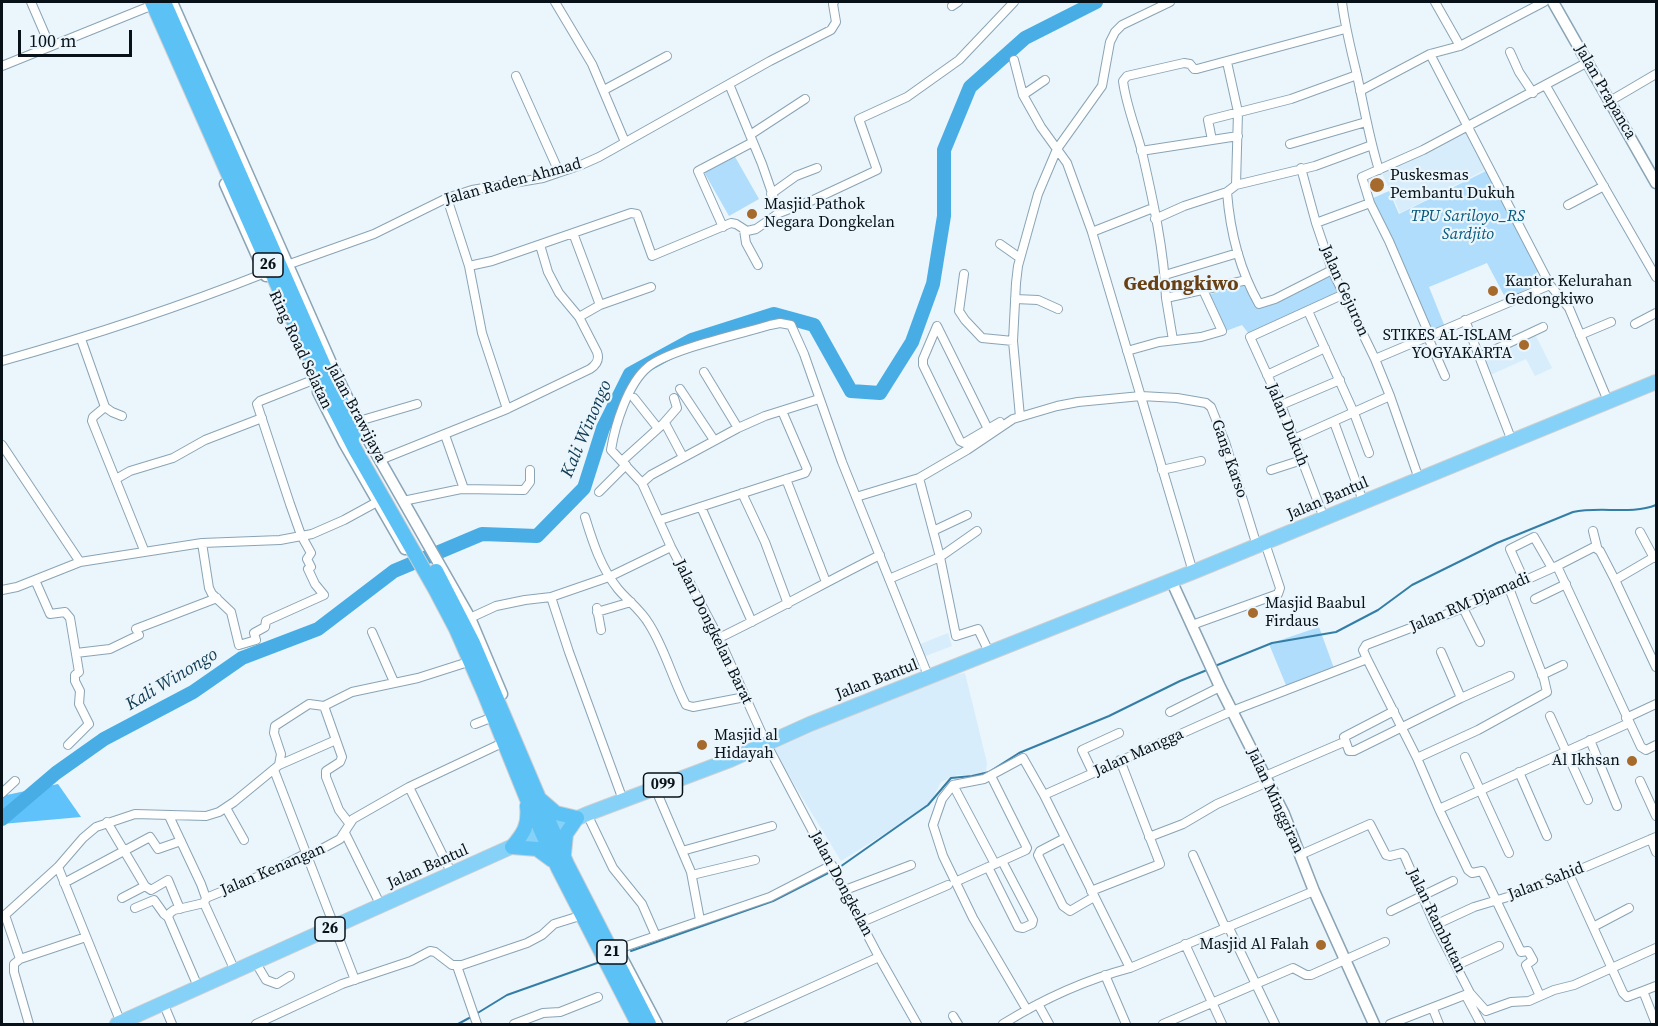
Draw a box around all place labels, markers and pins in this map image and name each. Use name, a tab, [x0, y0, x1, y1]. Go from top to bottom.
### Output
place label: Puskesmas Pembantu Dukuh	[1390, 166, 1515, 204]
marker: Puskesmas Pembantu Dukuh	[1368, 176, 1386, 194]
place label: Masjid Pathok Negara Dongkelan	[764, 195, 895, 233]
marker: Masjid Pathok Negara Dongkelan	[745, 207, 759, 221]
place label: Kantor Kelurahan Gedongkiwo	[1505, 272, 1632, 310]
marker: Kantor Kelurahan Gedongkiwo	[1486, 284, 1500, 298]
place label: STIKES AL-ISLAM YOGYAKARTA	[1383, 326, 1512, 364]
marker: STIKES AL-ISLAM YOGYAKARTA	[1517, 338, 1531, 352]
place label: Masjid Baabul Firdaus	[1265, 594, 1366, 632]
marker: Masjid Baabul Firdaus	[1246, 606, 1260, 620]
place label: Masjid al Hidayah	[714, 726, 778, 764]
marker: Masjid al Hidayah	[695, 738, 709, 752]
place label: Al Ikhsan	[1552, 751, 1620, 771]
marker: Al Ikhsan	[1625, 754, 1639, 768]
place label: Masjid Al Falah	[1200, 935, 1309, 955]
marker: Masjid Al Falah	[1314, 938, 1328, 952]

